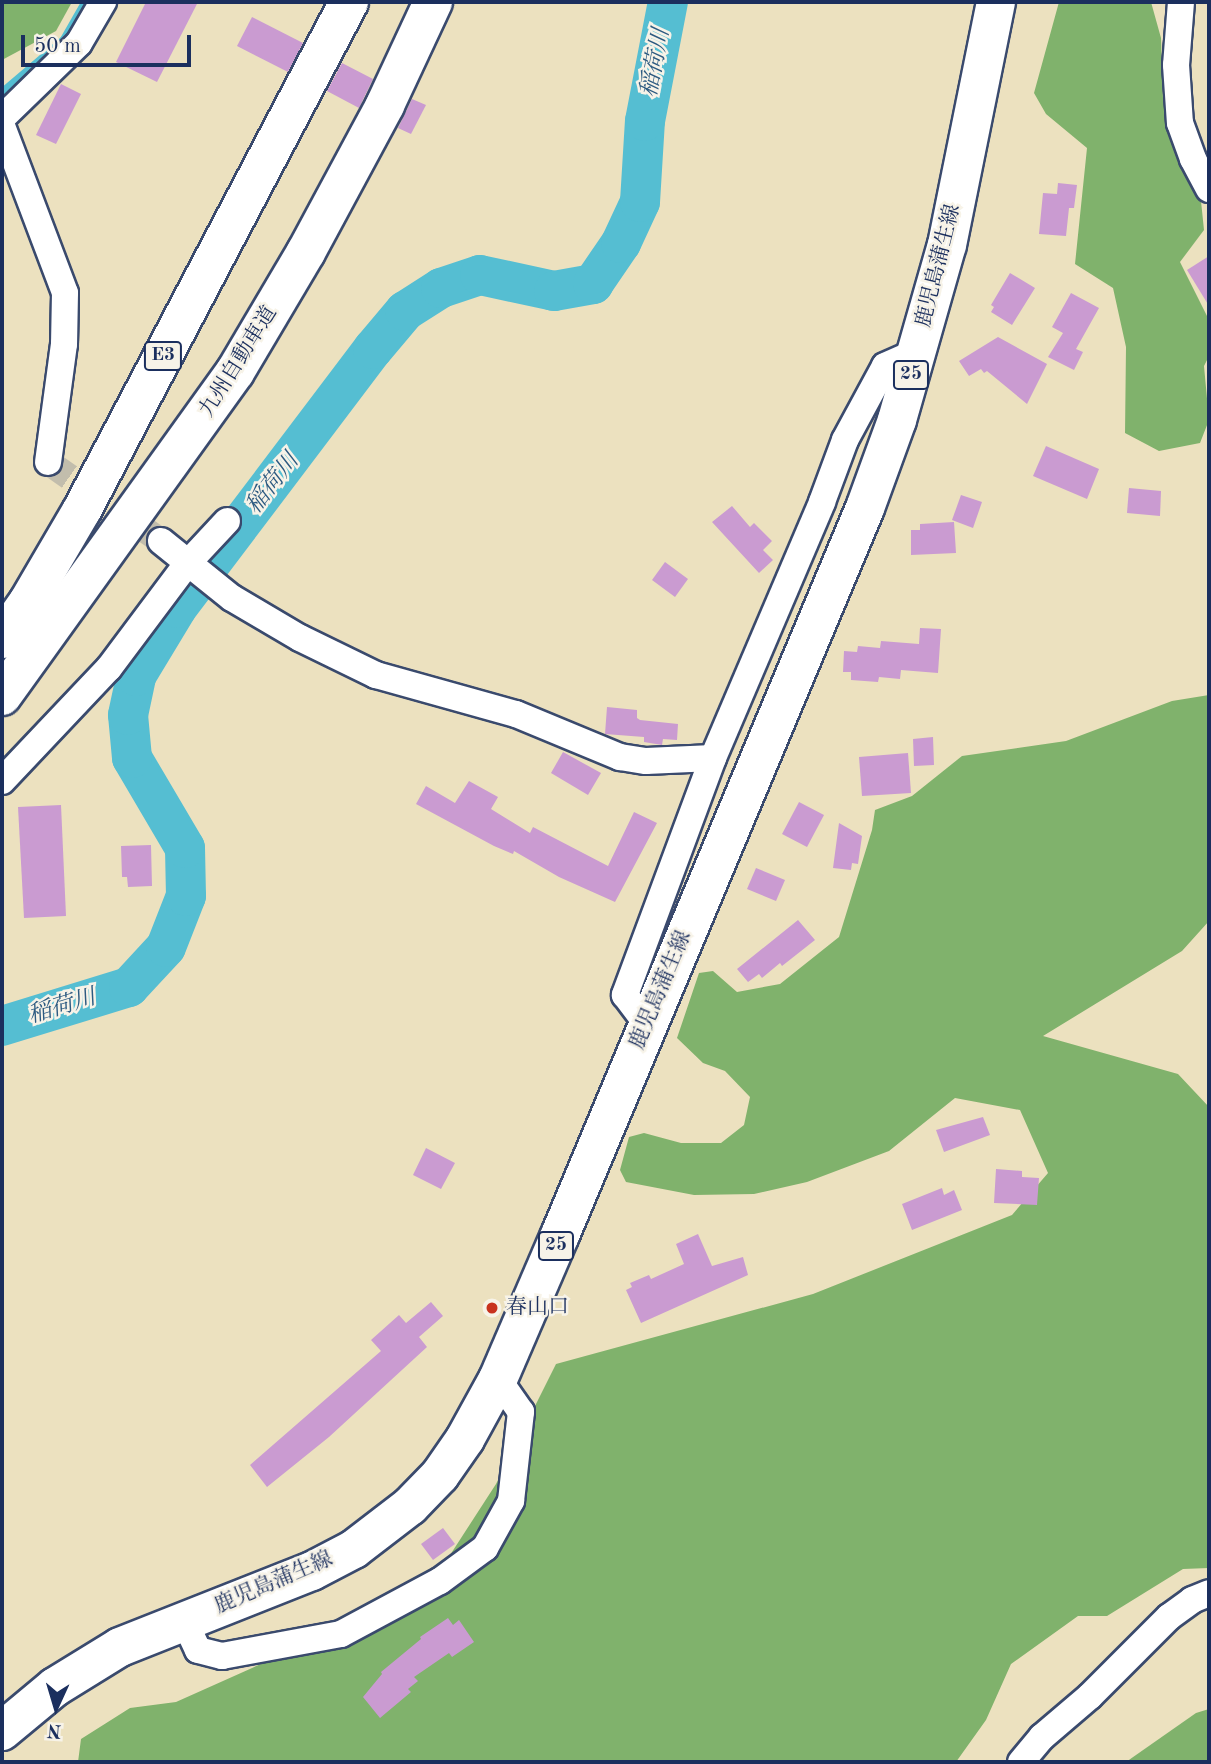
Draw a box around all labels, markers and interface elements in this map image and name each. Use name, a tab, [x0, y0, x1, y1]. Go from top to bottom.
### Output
scale bar	[24, 21, 194, 65]
water label: 稲荷川	[636, 27, 676, 99]
text: 50 m	[34, 36, 81, 57]
street label: 鹿児島蒲生線	[912, 202, 966, 330]
street label: 九州自動車道	[195, 302, 283, 422]
road number: E3	[144, 340, 182, 372]
road number: 25	[892, 360, 930, 390]
water label: 稲荷川	[241, 448, 305, 520]
street label: 鹿児島蒲生線	[625, 927, 697, 1053]
water label: 稲荷川	[25, 984, 99, 1030]
road number: 25	[537, 1230, 575, 1262]
place label: 春山口	[506, 1295, 569, 1321]
marker: 春山口	[484, 1300, 500, 1316]
street label: 鹿児島蒲生線	[211, 1547, 337, 1619]
north arrow	[21, 1673, 91, 1743]
text: N	[47, 1719, 62, 1739]

